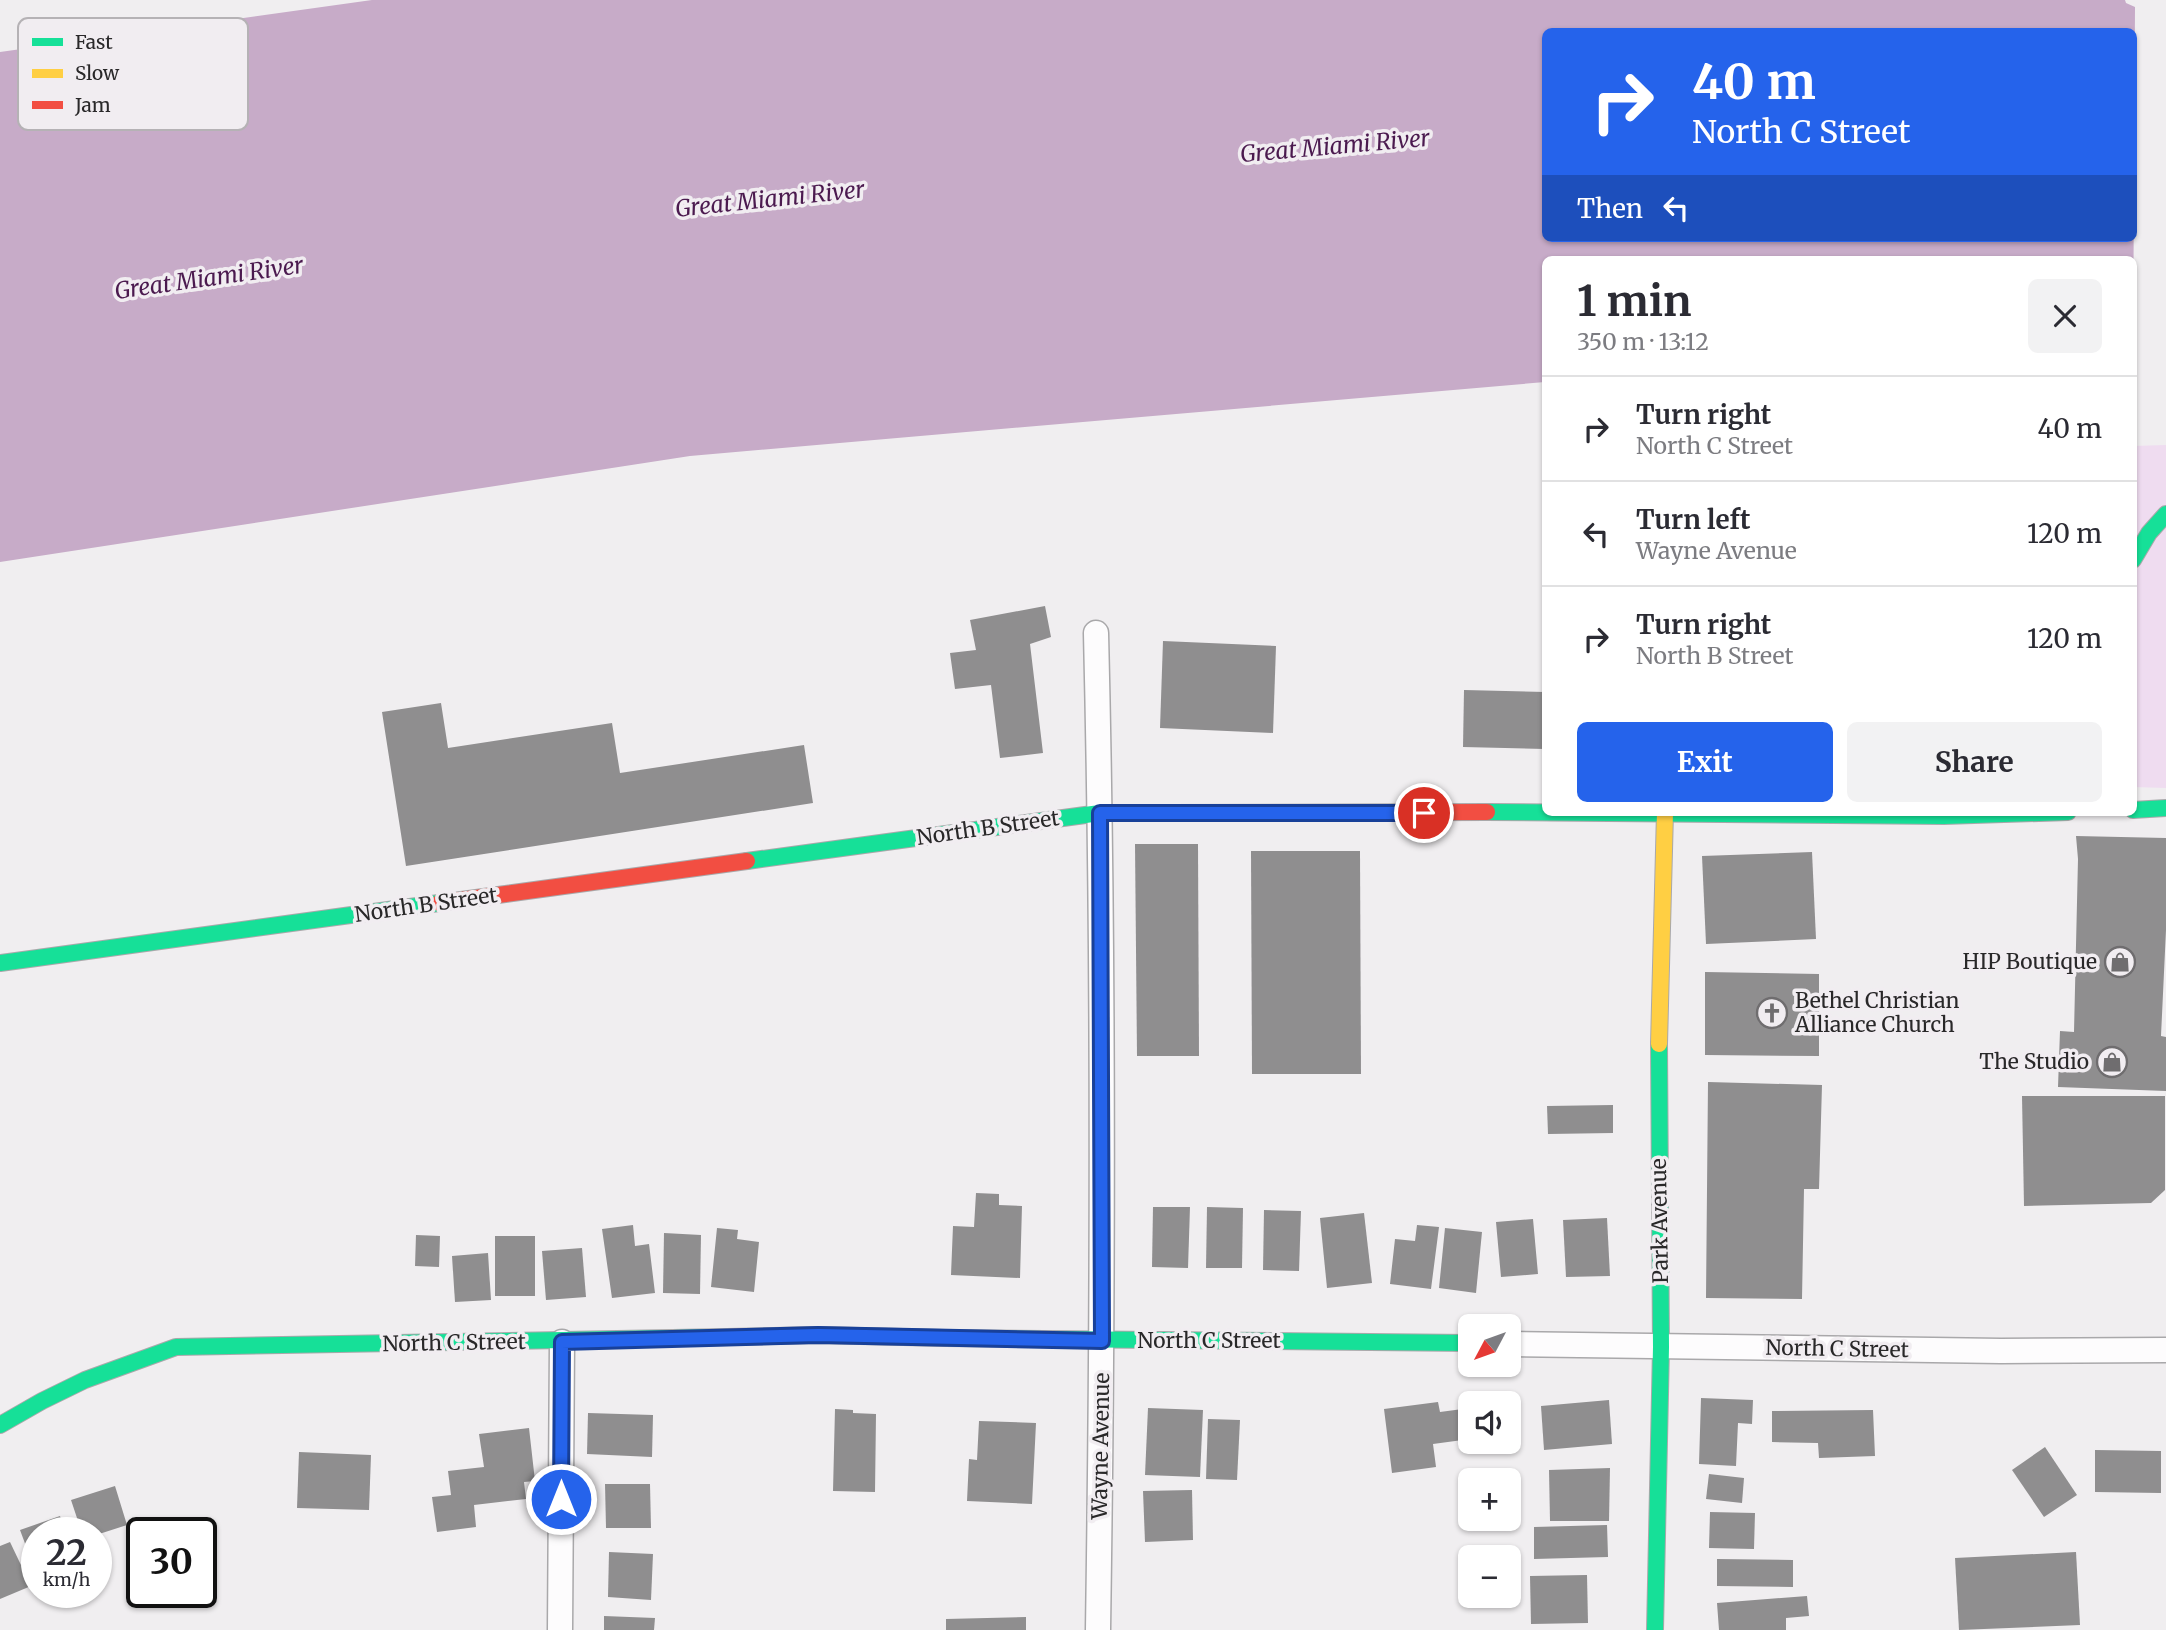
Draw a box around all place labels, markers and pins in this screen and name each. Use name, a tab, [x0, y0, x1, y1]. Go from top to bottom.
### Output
pin	[1394, 783, 1454, 843]
shop icon: HIP Boutique	[2103, 945, 2137, 979]
place label: HIP Boutique	[1963, 948, 2097, 975]
place label: Bethel Christian Alliance Church	[1794, 987, 1959, 1038]
church icon: Bethel Christian Alliance Church	[1755, 996, 1789, 1030]
shop icon: The Studio	[2095, 1045, 2129, 1079]
place label: The Studio	[1979, 1048, 2089, 1075]

